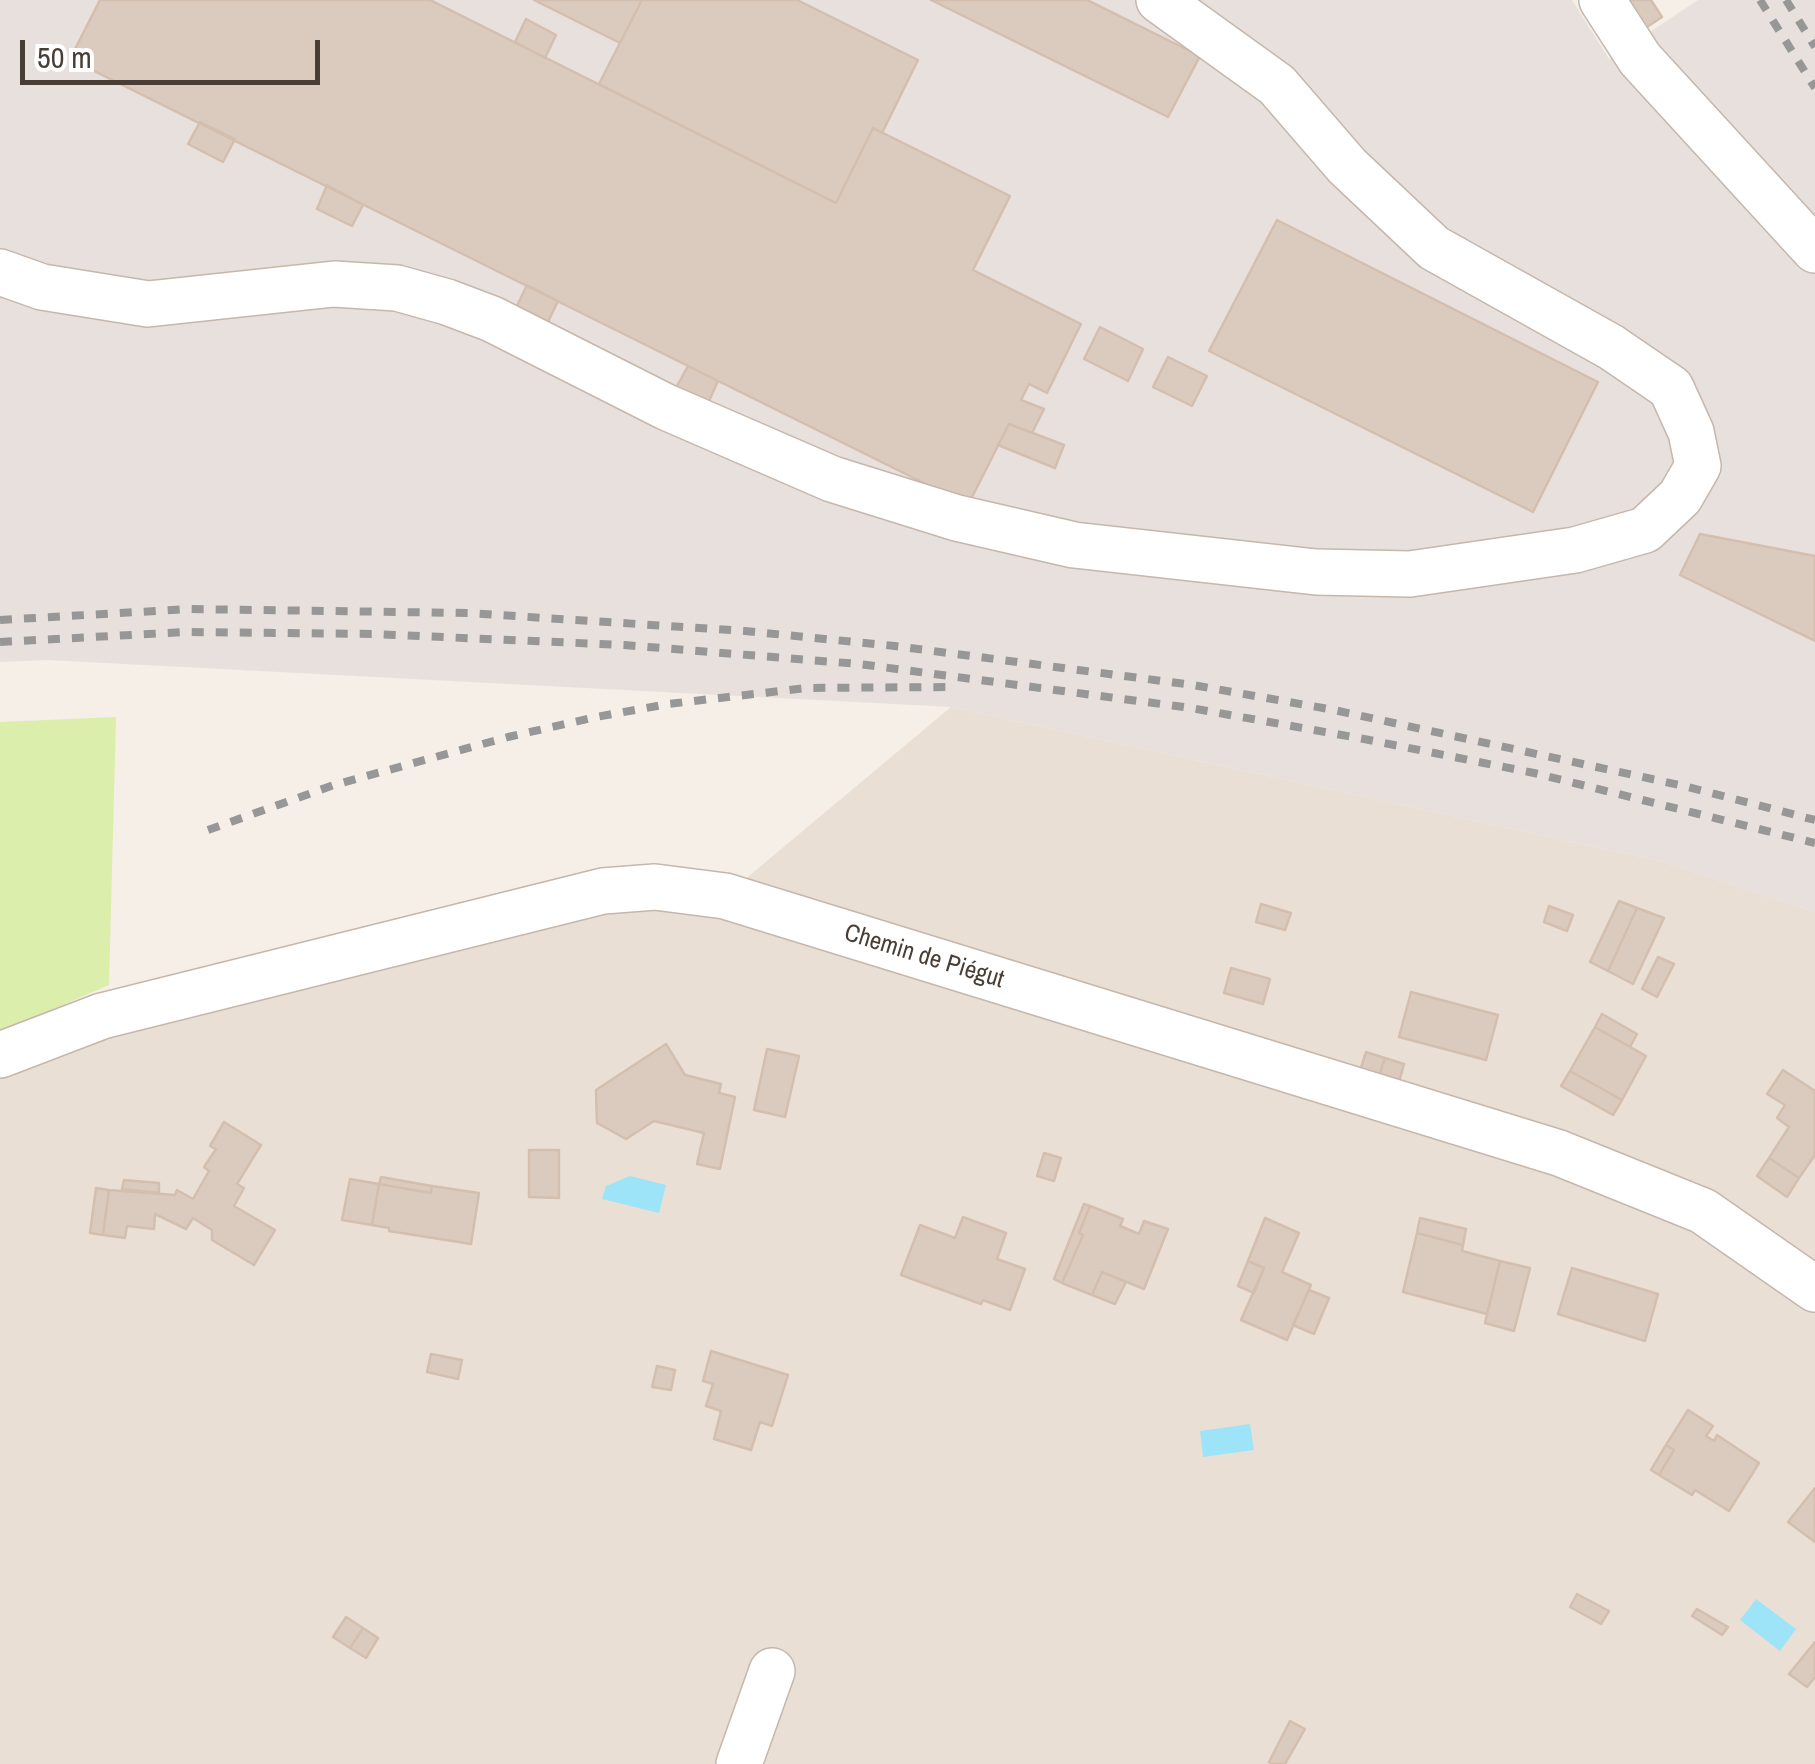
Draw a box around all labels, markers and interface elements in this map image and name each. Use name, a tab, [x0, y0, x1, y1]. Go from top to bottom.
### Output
scale bar	[25, 20, 325, 82]
text: 50 m	[37, 37, 92, 77]
street label: Chemin de Piégut	[841, 918, 1007, 996]

